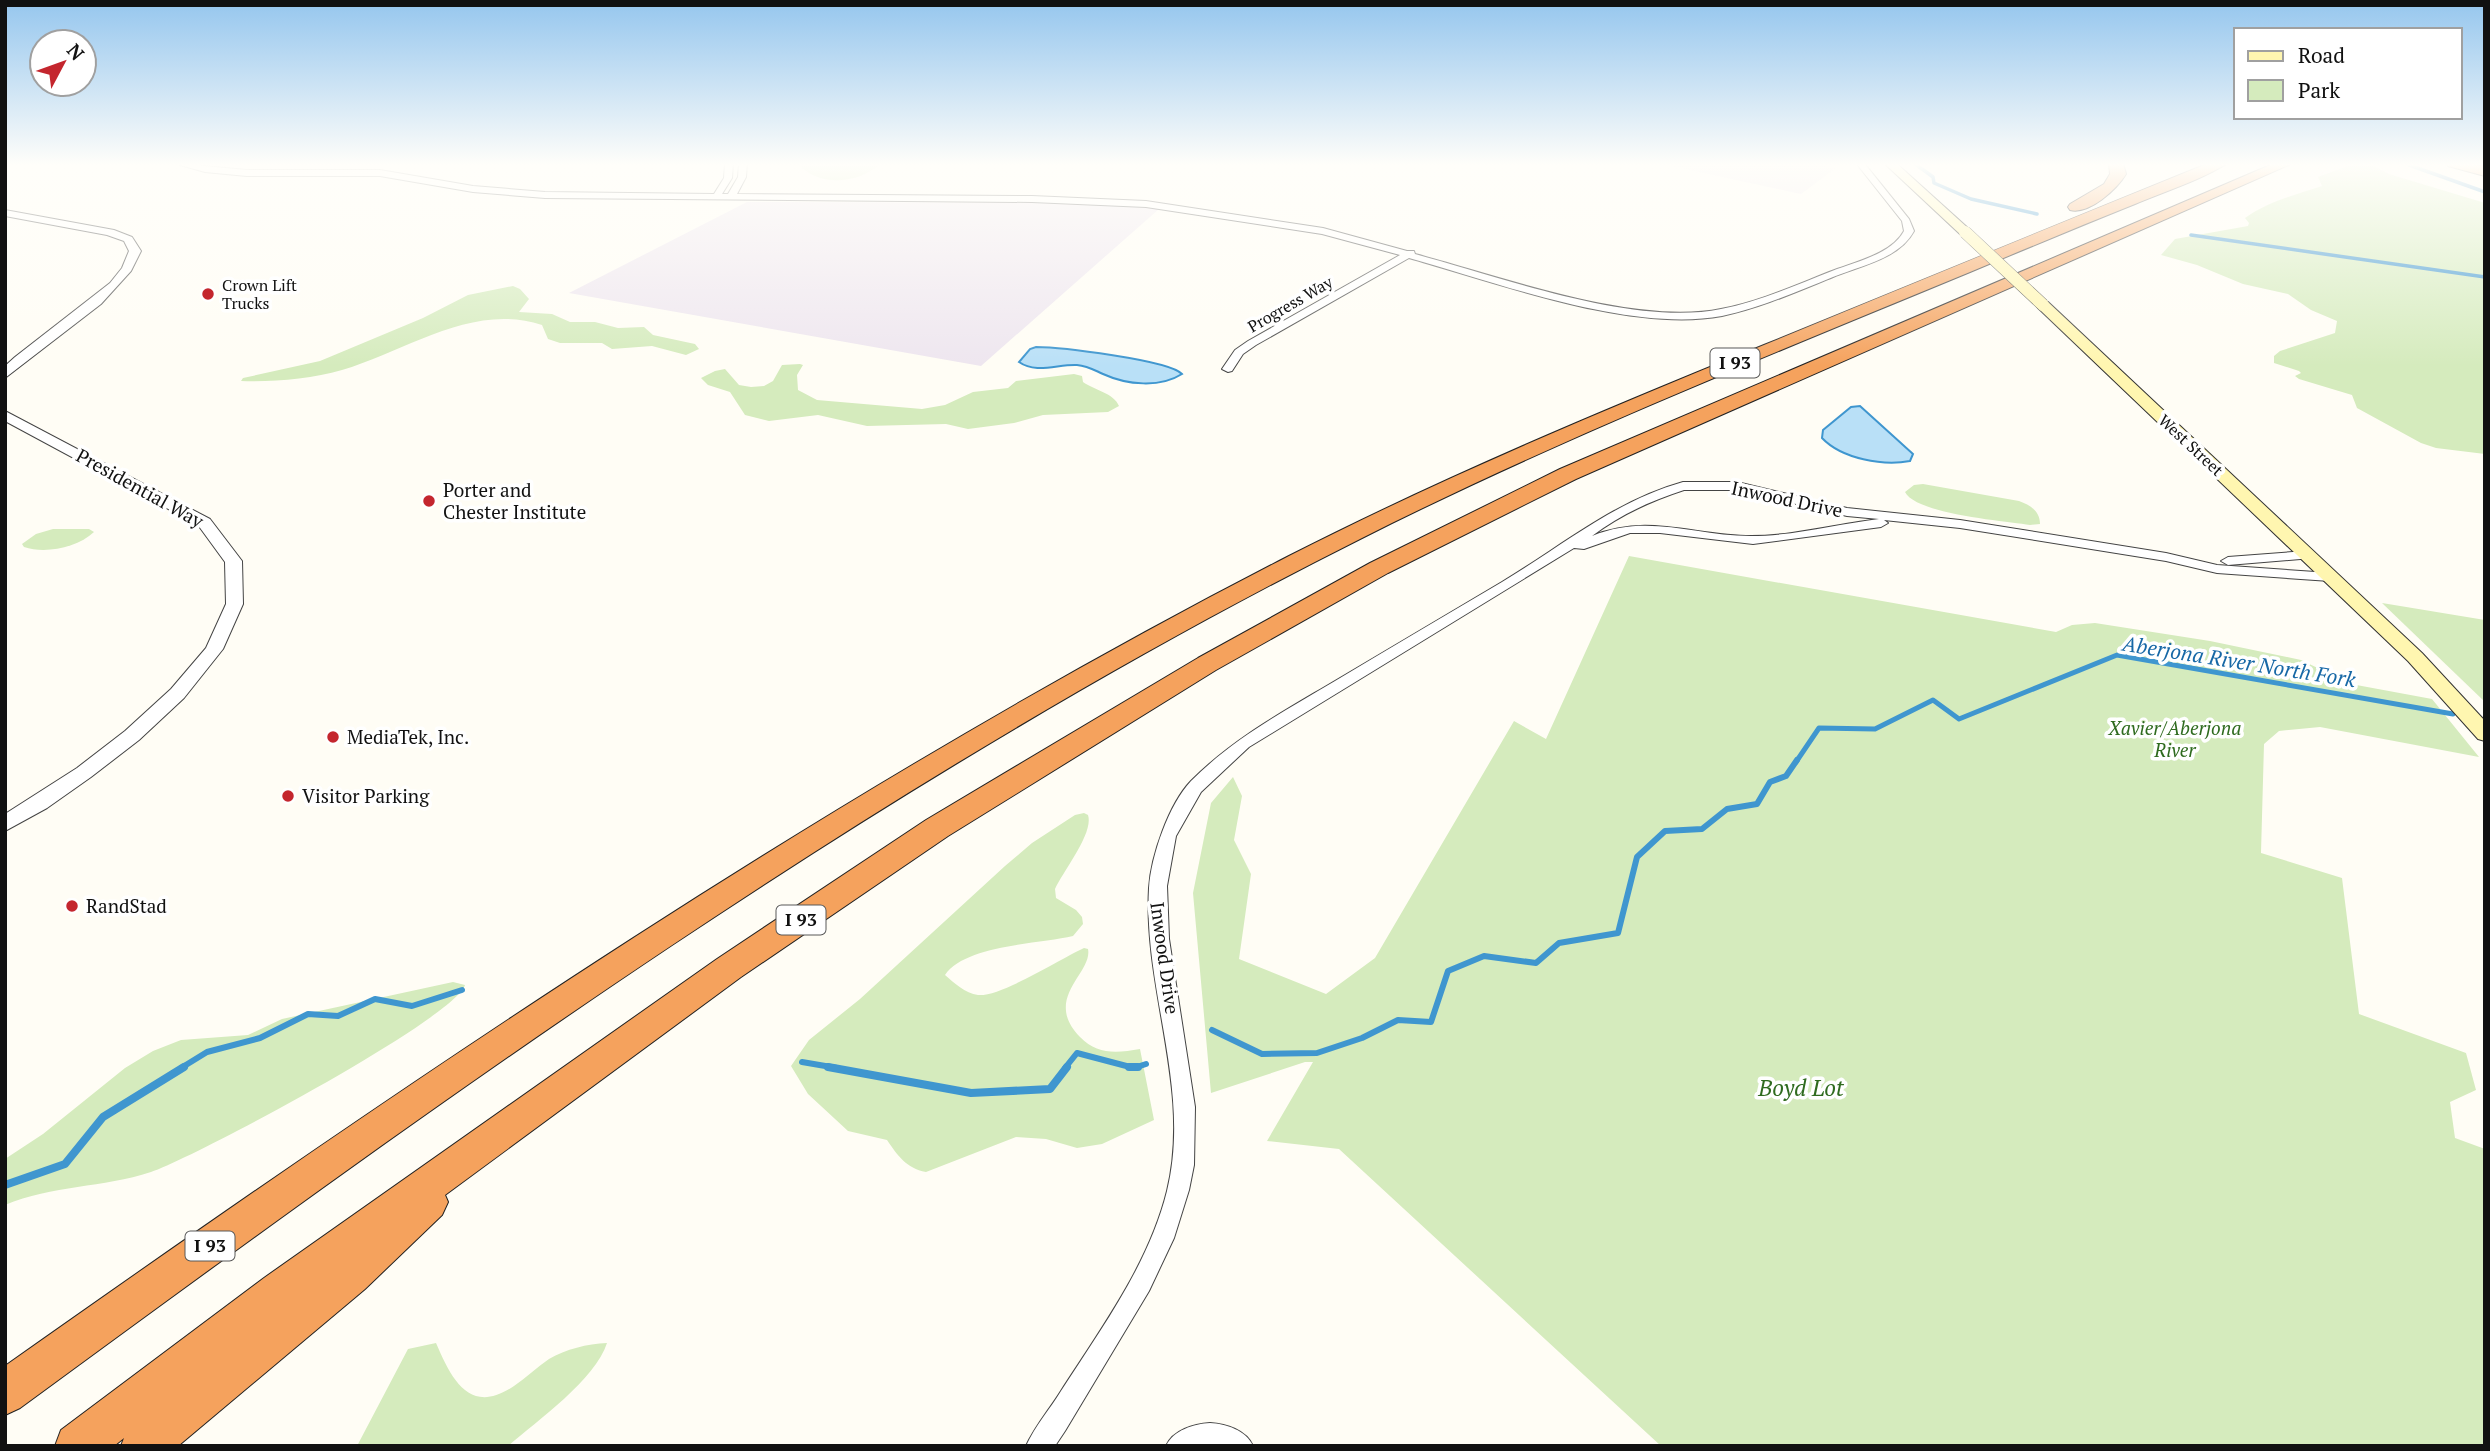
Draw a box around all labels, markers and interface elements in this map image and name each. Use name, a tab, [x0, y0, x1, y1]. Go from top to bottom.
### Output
north arrow	[28, 28, 98, 98]
legend	[2234, 28, 2462, 119]
text: N	[62, 38, 91, 66]
text: Road	[2298, 41, 2345, 69]
text: Park	[2298, 76, 2340, 104]
street label: Progress Way	[1243, 270, 1337, 337]
place label: Crown Lift Trucks	[222, 274, 297, 314]
marker: Crown Lift Trucks	[200, 286, 216, 302]
road number: I 93	[1710, 348, 1760, 377]
street label: West Street	[2154, 409, 2228, 481]
street label: Presidential Way	[72, 442, 209, 533]
street label: Inwood Drive	[1729, 475, 1845, 522]
place label: Porter and Chester Institute	[443, 477, 586, 524]
marker: Porter and Chester Institute	[421, 493, 437, 509]
water label: Aberjona River North Fork	[2119, 628, 2359, 693]
park label: Xavier/Aberjona River	[2108, 715, 2241, 762]
place label: MediaTek, Inc.	[347, 724, 469, 749]
marker: MediaTek, Inc.	[325, 729, 341, 745]
place label: Visitor Parking	[302, 783, 430, 808]
marker: Visitor Parking	[280, 788, 296, 804]
place label: RandStad	[86, 893, 167, 918]
marker: RandStad	[64, 898, 80, 914]
street label: Inwood Drive	[1145, 900, 1186, 1016]
road number: I 93	[776, 905, 826, 934]
park label: Boyd Lot	[1757, 1072, 1845, 1103]
road number: I 93	[186, 1232, 234, 1260]

